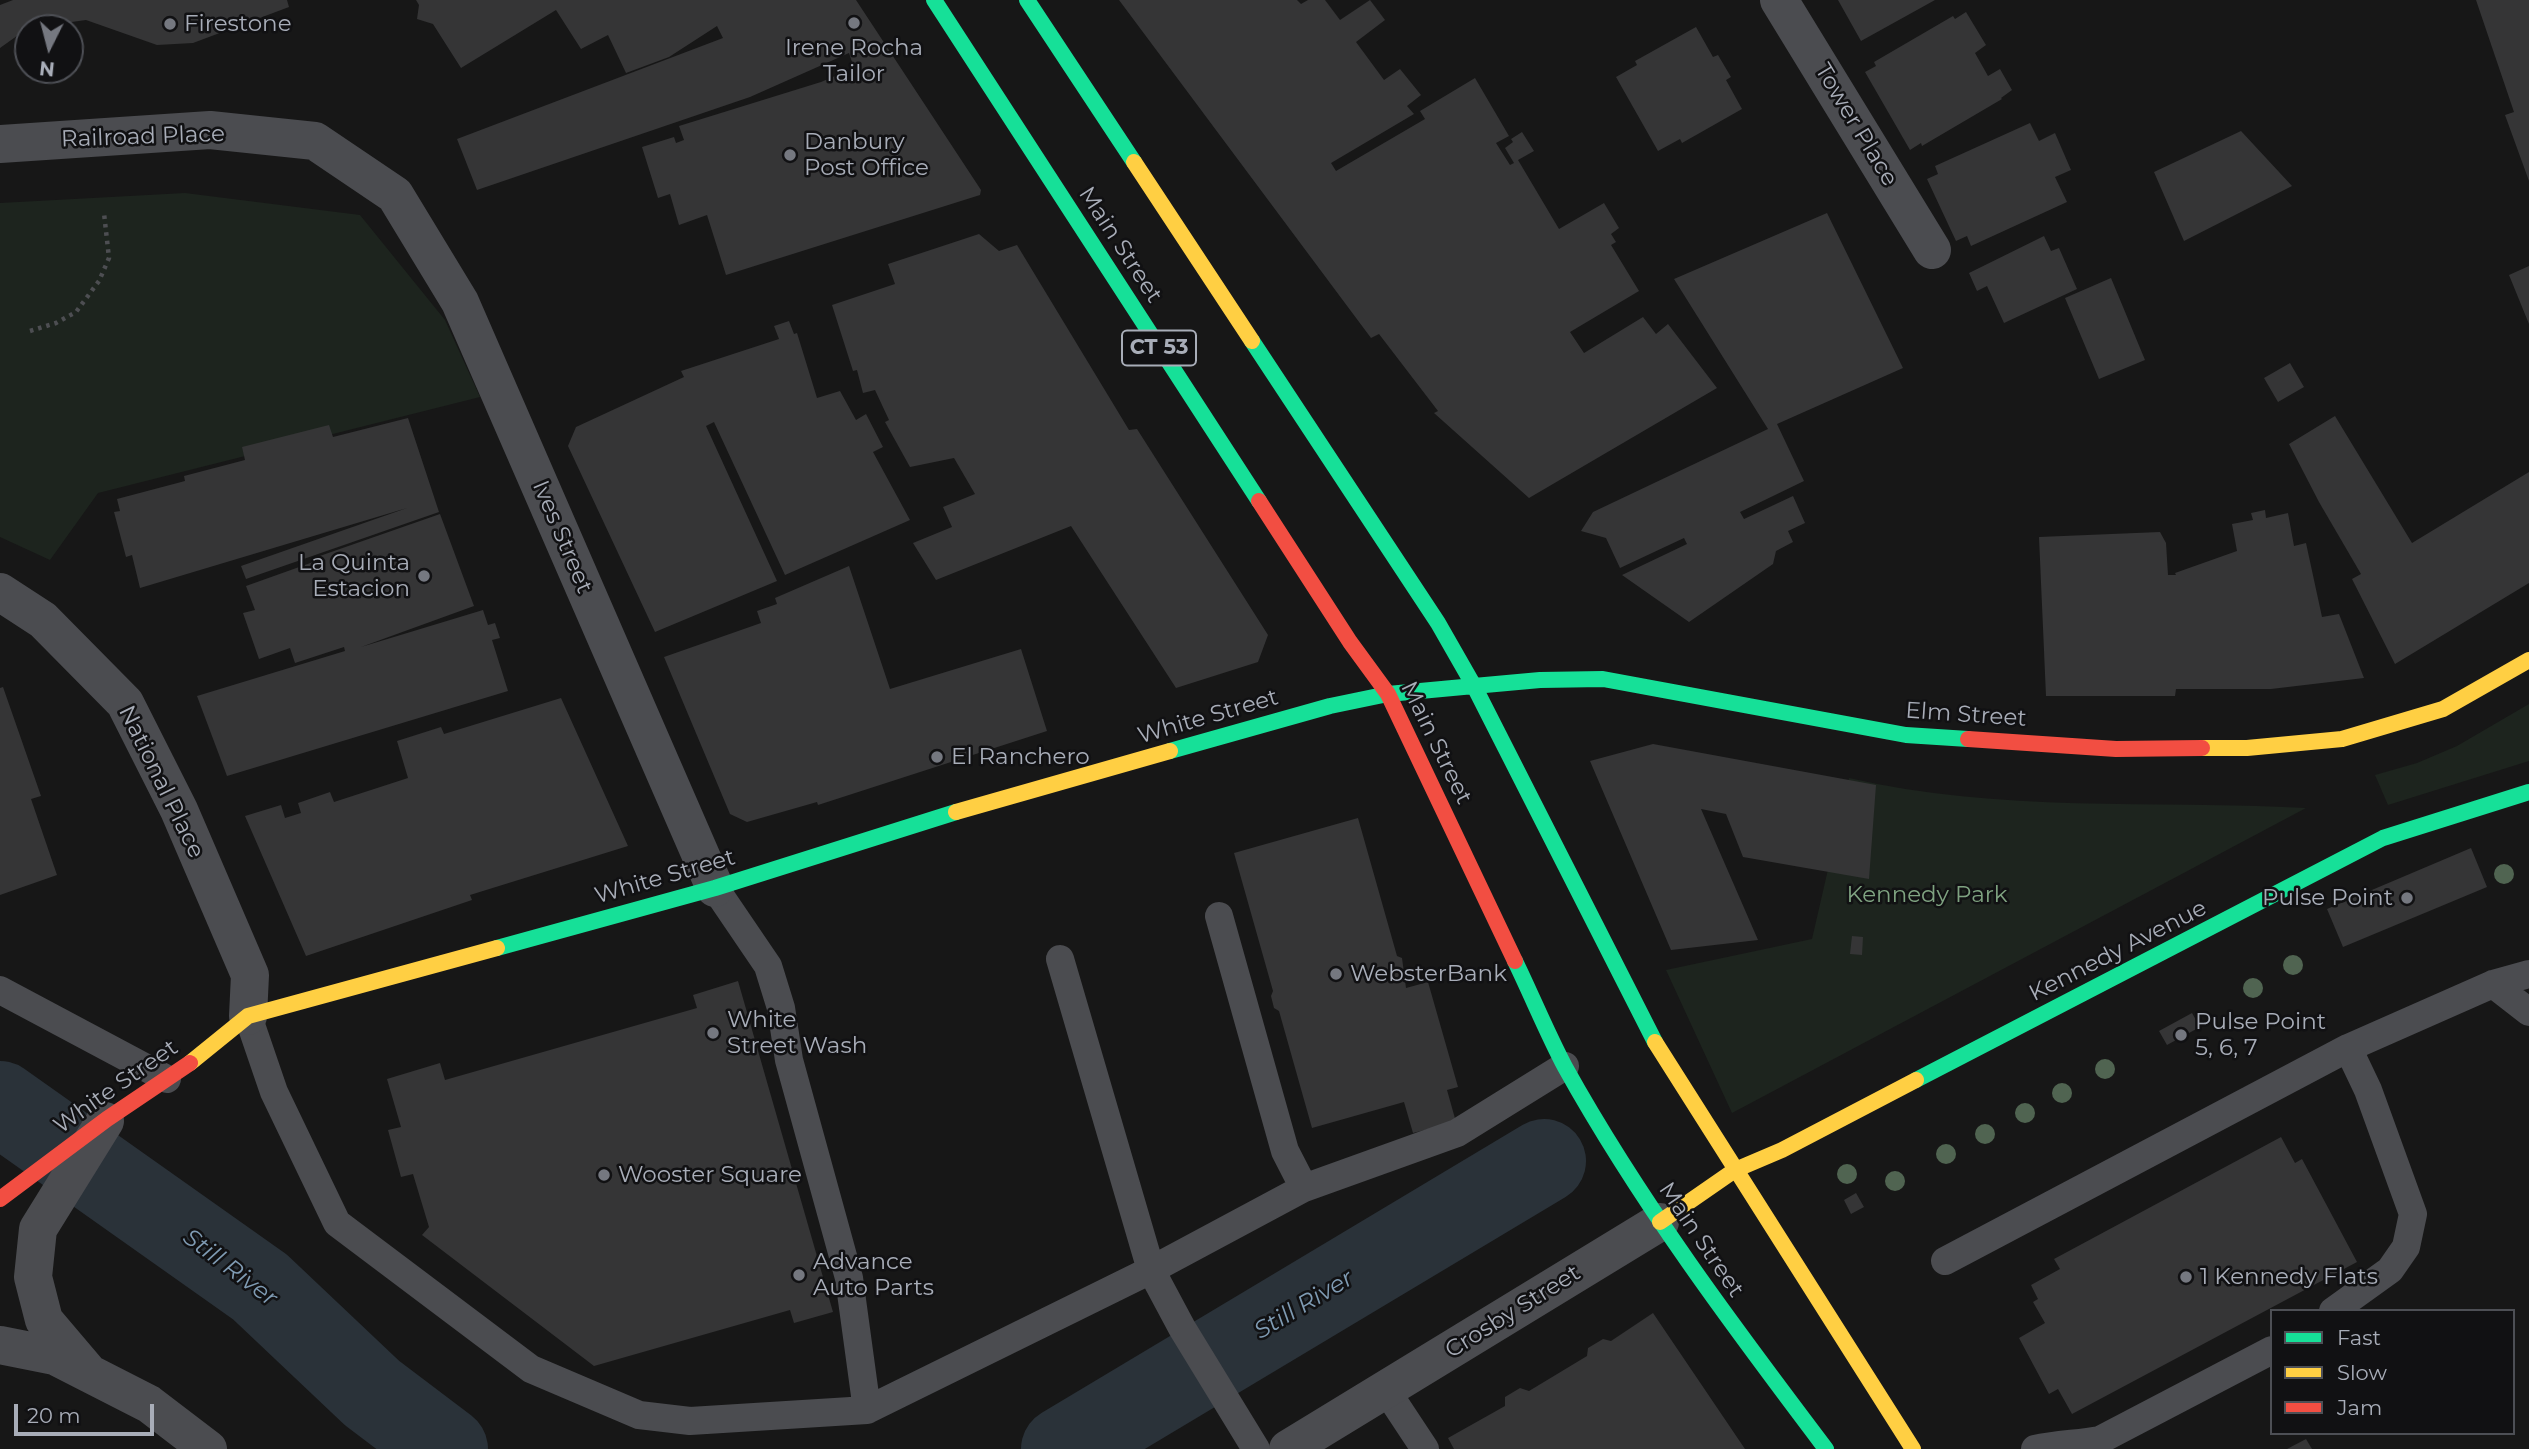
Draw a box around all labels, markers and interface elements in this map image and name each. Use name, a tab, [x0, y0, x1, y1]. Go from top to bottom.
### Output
place label: Firestone	[184, 10, 292, 38]
north arrow	[14, 14, 84, 84]
marker: Irene Rocha Tailor	[846, 15, 862, 31]
marker: Firestone	[162, 16, 178, 32]
place label: Irene Rocha Tailor	[785, 34, 923, 88]
text: N	[38, 56, 56, 81]
street label: Tower Place	[1809, 59, 1903, 191]
street label: Railroad Place	[61, 120, 225, 154]
place label: Danbury Post Office	[804, 128, 929, 182]
marker: Danbury Post Office	[782, 147, 798, 163]
street label: Main Street	[1072, 182, 1168, 308]
road number: CT 53	[1122, 330, 1196, 366]
street label: Ives Street	[526, 476, 598, 598]
place label: La Quinta Estacion	[298, 549, 410, 603]
marker: La Quinta Estacion	[416, 568, 432, 584]
street label: Main Street	[1394, 677, 1478, 809]
street label: White Street	[1134, 684, 1282, 750]
street label: Elm Street	[1904, 697, 2028, 733]
street label: National Place	[112, 701, 210, 863]
place label: El Ranchero	[951, 743, 1090, 771]
marker: El Ranchero	[929, 749, 945, 765]
street label: White Street	[591, 844, 739, 910]
park label: Kennedy Park	[1846, 881, 2008, 909]
place label: Pulse Point	[2262, 884, 2393, 912]
marker: Pulse Point	[2399, 890, 2415, 906]
street label: Kennedy Avenue	[2025, 894, 2211, 1008]
place label: WebsterBank	[1350, 960, 1507, 988]
marker: WebsterBank	[1328, 966, 1344, 982]
place label: White Street Wash	[727, 1006, 867, 1060]
place label: Pulse Point 5, 6, 7	[2195, 1008, 2326, 1062]
marker: White Street Wash	[705, 1025, 721, 1041]
marker: Pulse Point 5, 6, 7	[2173, 1027, 2189, 1043]
street label: White Street	[49, 1034, 183, 1140]
place label: Wooster Square	[618, 1161, 802, 1189]
marker: Wooster Square	[596, 1167, 612, 1183]
street label: Main Street	[1652, 1177, 1750, 1303]
water label: Still River	[177, 1223, 283, 1313]
place label: Advance Auto Parts	[813, 1248, 934, 1302]
street label: Crosby Street	[1440, 1259, 1586, 1365]
place label: 1 Kennedy Flats	[2200, 1263, 2378, 1291]
water label: Still River	[1249, 1264, 1359, 1346]
marker: Advance Auto Parts	[791, 1267, 807, 1283]
marker: 1 Kennedy Flats	[2178, 1269, 2194, 1285]
legend	[2270, 1309, 2515, 1435]
text: Fast	[2337, 1325, 2381, 1350]
text: Slow	[2337, 1360, 2387, 1385]
scale bar	[18, 1390, 158, 1434]
text: Jam	[2337, 1395, 2382, 1420]
text: 20 m	[27, 1403, 81, 1428]

